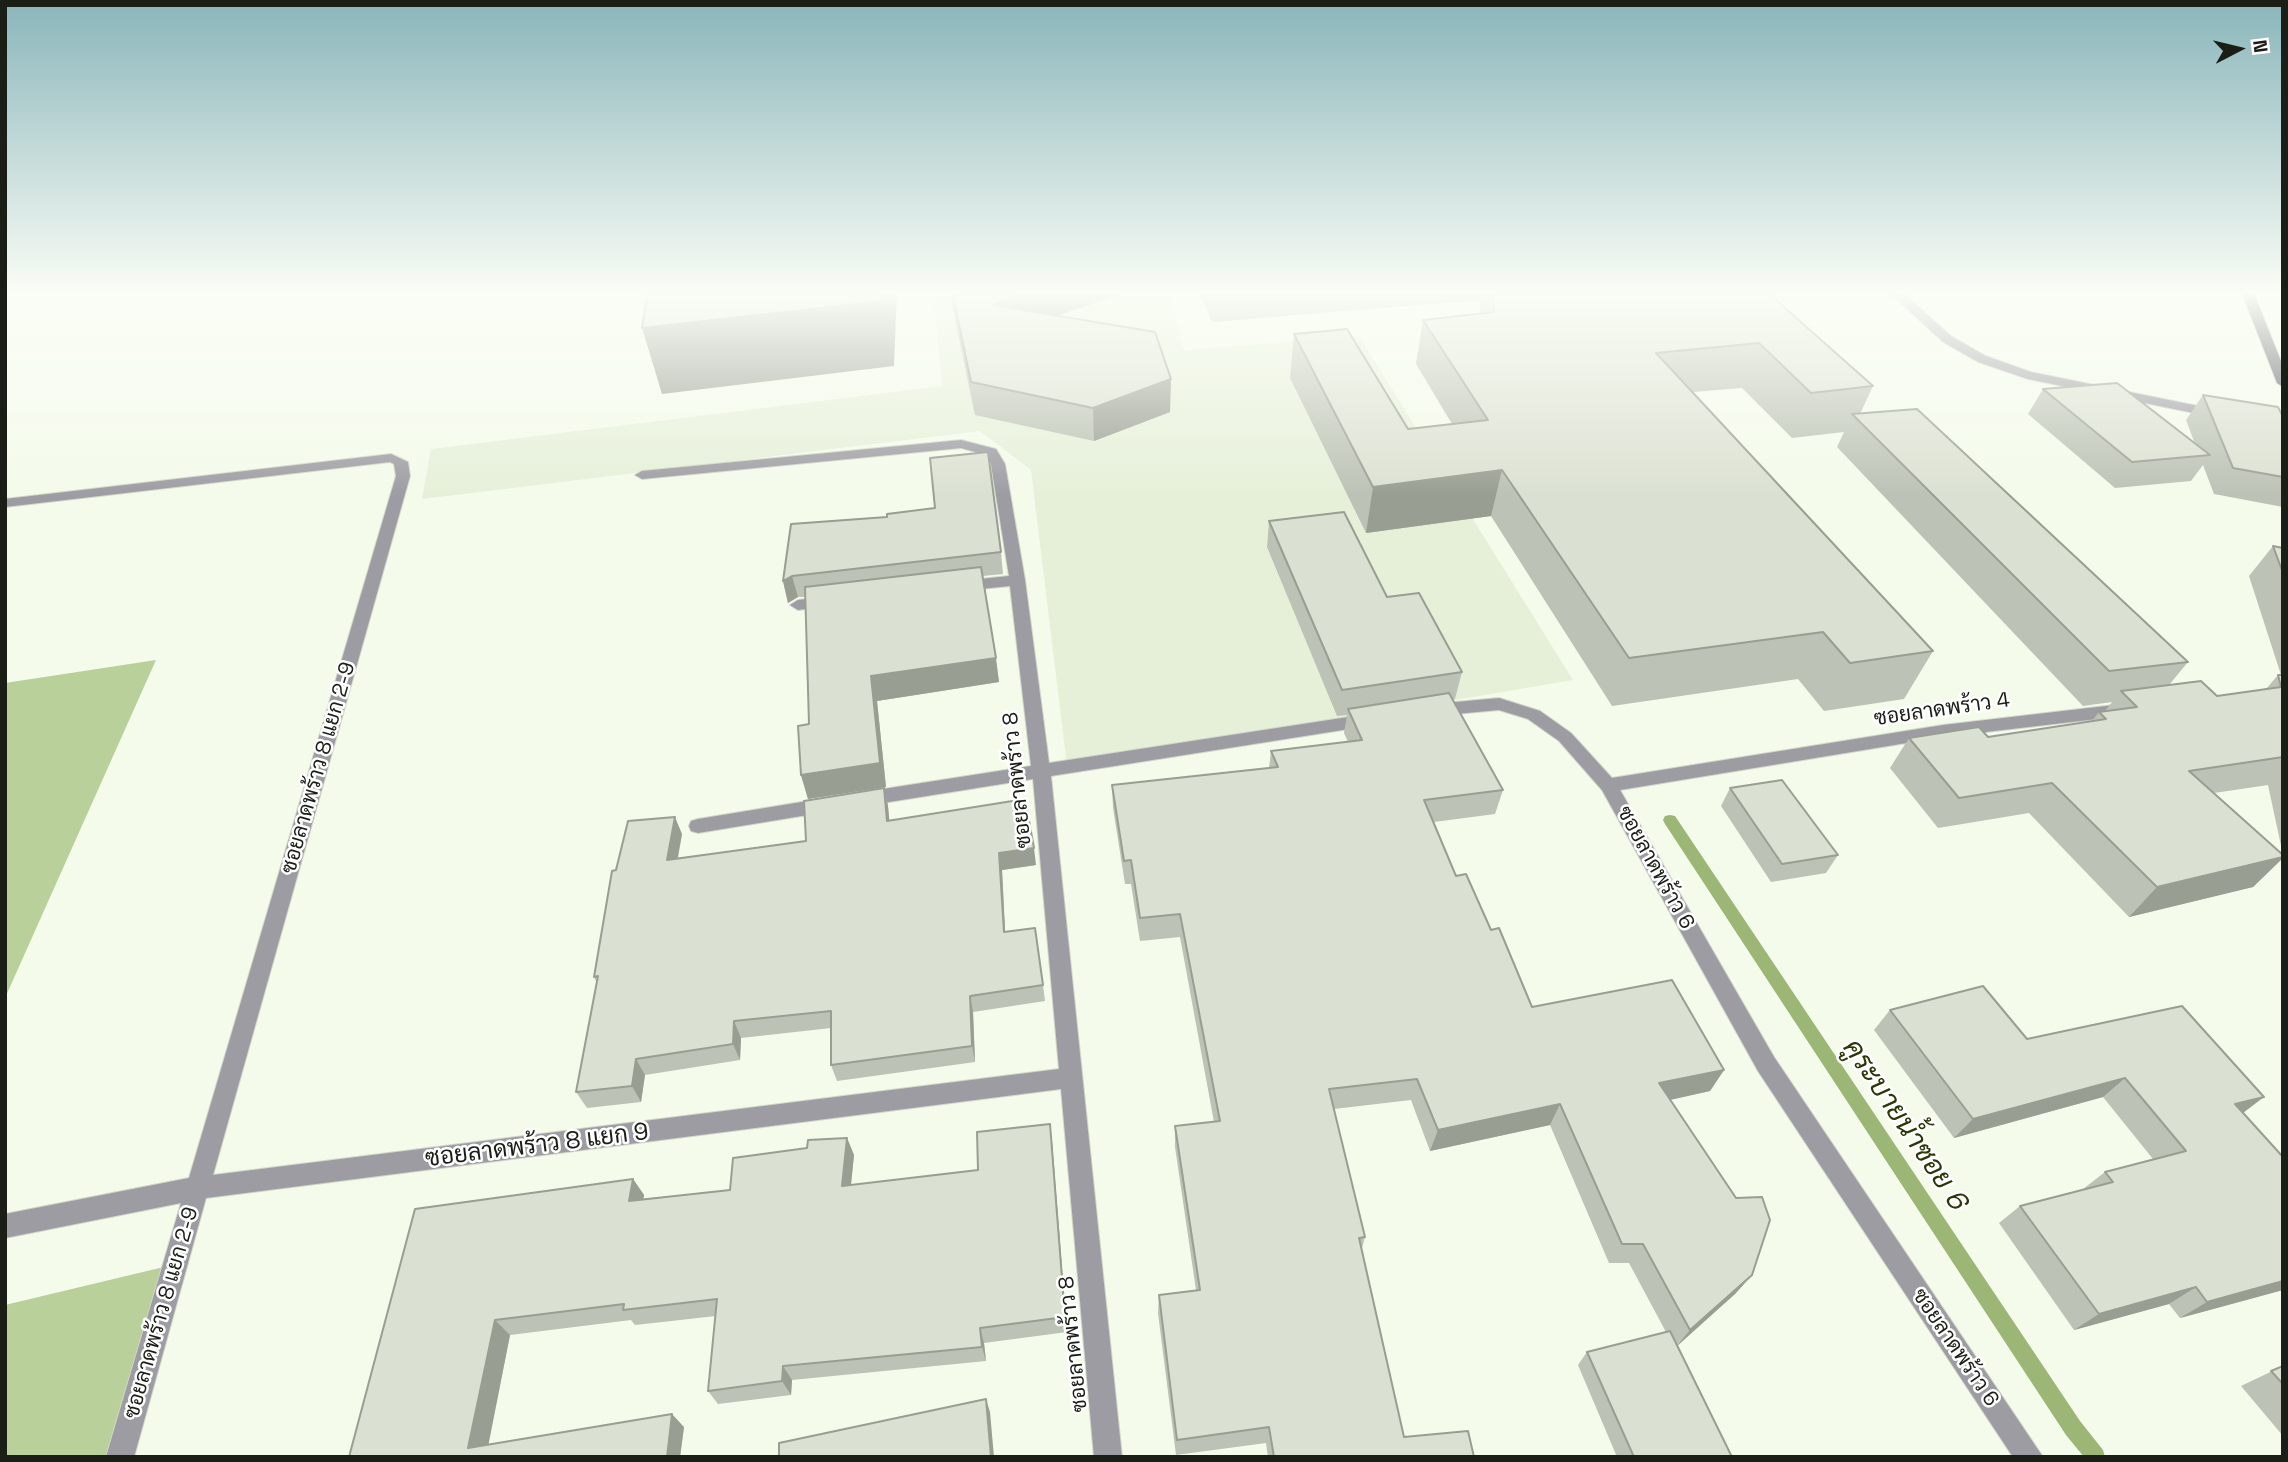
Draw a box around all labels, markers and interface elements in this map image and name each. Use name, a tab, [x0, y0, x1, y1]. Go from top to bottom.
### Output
north arrow	[2204, 14, 2274, 84]
text: N	[2247, 39, 2274, 54]
street label: ซอยลาดพร้าว 8 แยก 2-9	[277, 659, 361, 877]
street label: ซอยลาดพร้าว 4	[1873, 688, 2011, 732]
street label: ซอยลาดพร้าว 8	[998, 711, 1038, 849]
street label: ซอยลาดพร้าว 6	[1611, 802, 1699, 934]
water label: คูระบายน้ำซอย 6	[1835, 1033, 1973, 1217]
street label: ซอยลาดพร้าว 8 แยก 9	[424, 1118, 650, 1174]
street label: ซอยลาดพร้าว 8 แยก 2-9	[120, 1204, 204, 1422]
street label: ซอยลาดพร้าว 8	[1054, 1275, 1094, 1413]
street label: ซอยลาดพร้าว 6	[1906, 1284, 2004, 1412]

